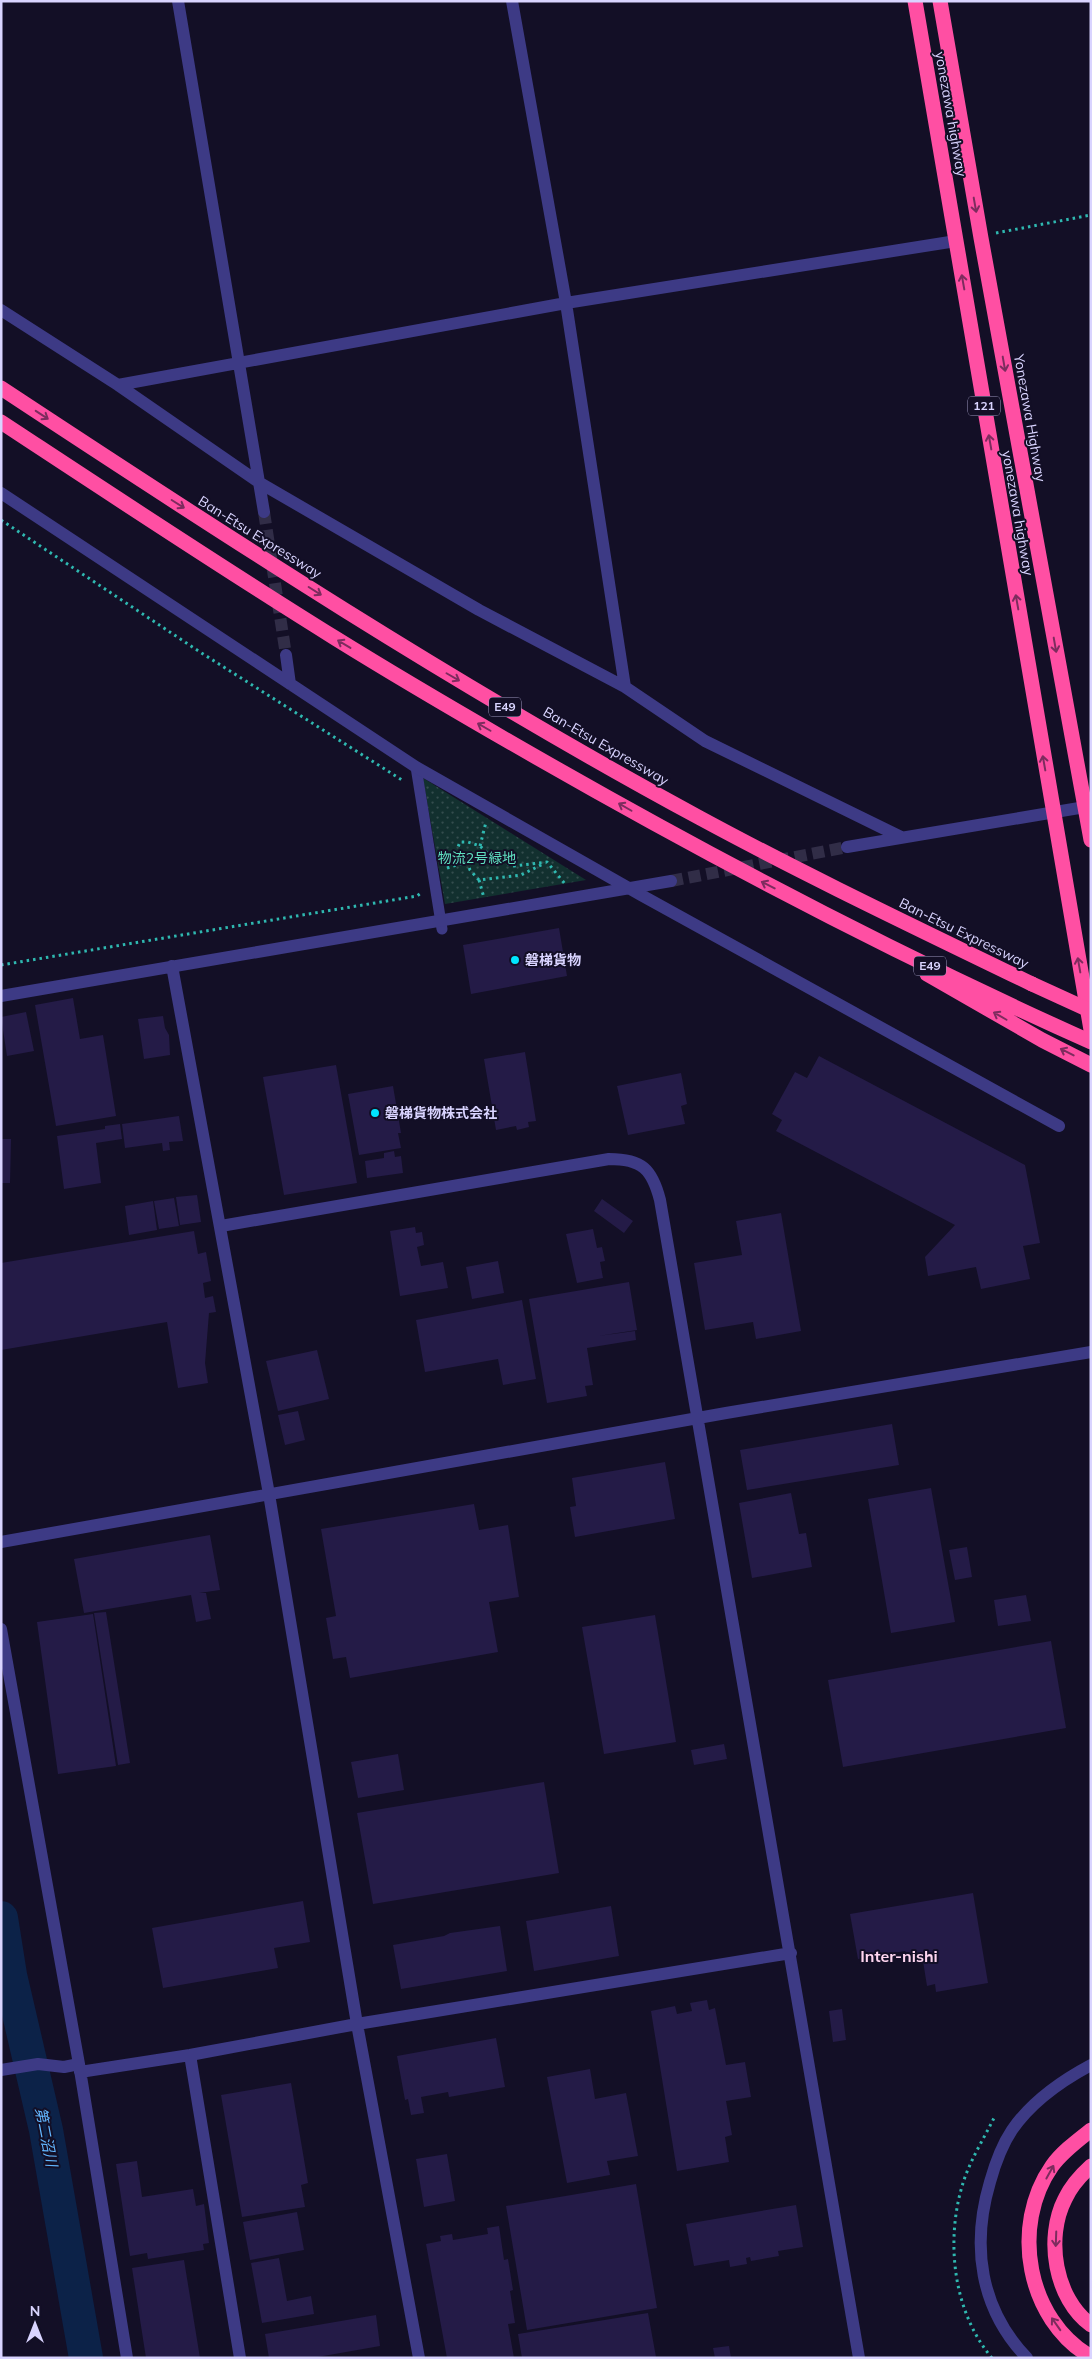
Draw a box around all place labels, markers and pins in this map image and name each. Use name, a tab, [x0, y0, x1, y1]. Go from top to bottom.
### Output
place label: 磐梯貨物	[525, 951, 581, 969]
marker: 磐梯貨物	[509, 954, 521, 966]
place label: 磐梯貨物株式会社	[385, 1104, 497, 1122]
marker: 磐梯貨物株式会社	[369, 1107, 381, 1119]

